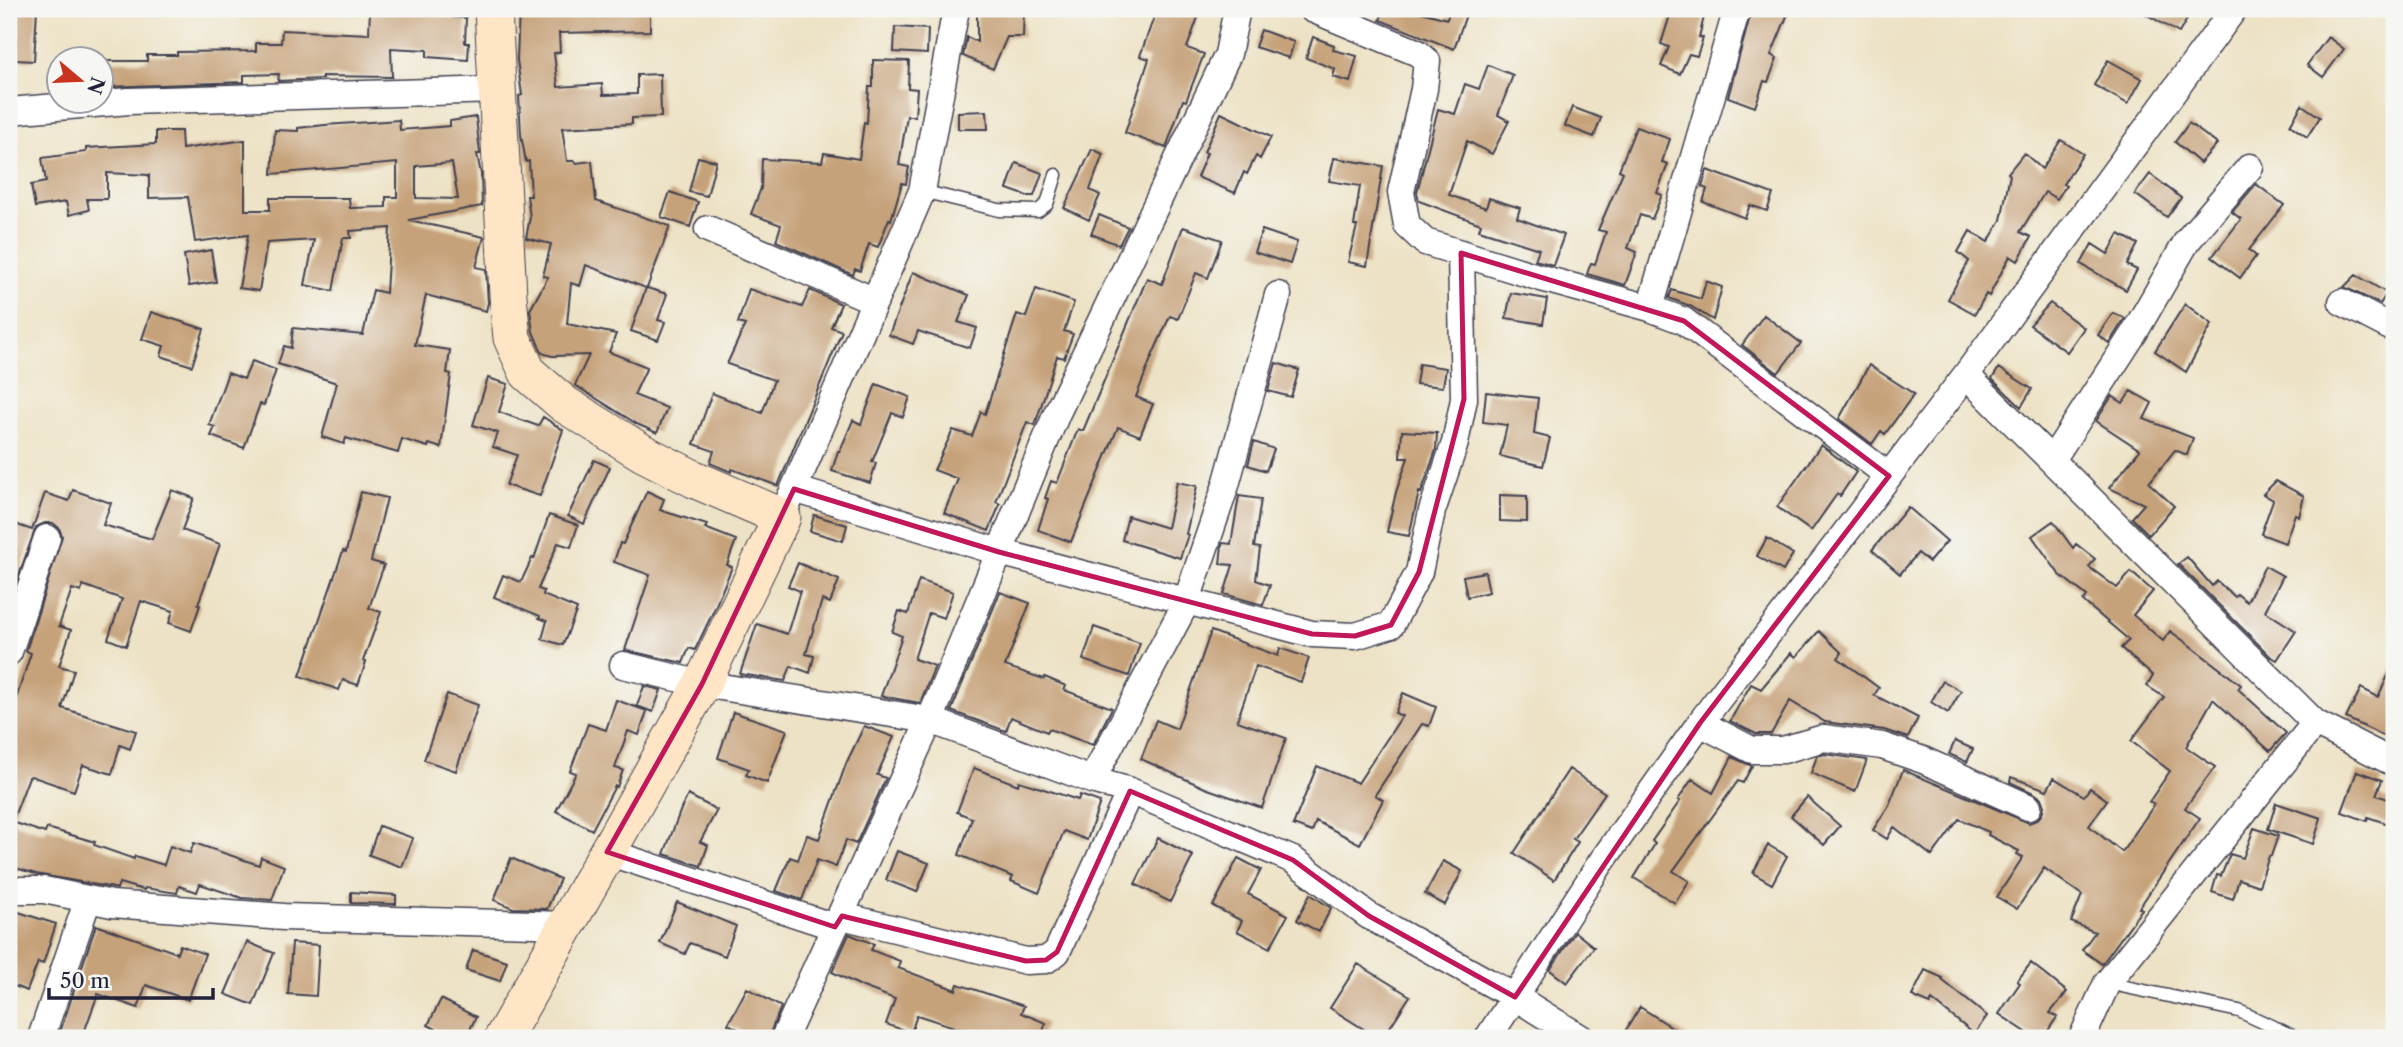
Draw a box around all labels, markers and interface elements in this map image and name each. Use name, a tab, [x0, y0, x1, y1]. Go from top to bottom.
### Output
north arrow	[46, 46, 116, 116]
text: N	[82, 74, 109, 97]
scale bar	[49, 956, 214, 1000]
text: 50 m	[60, 968, 110, 993]

